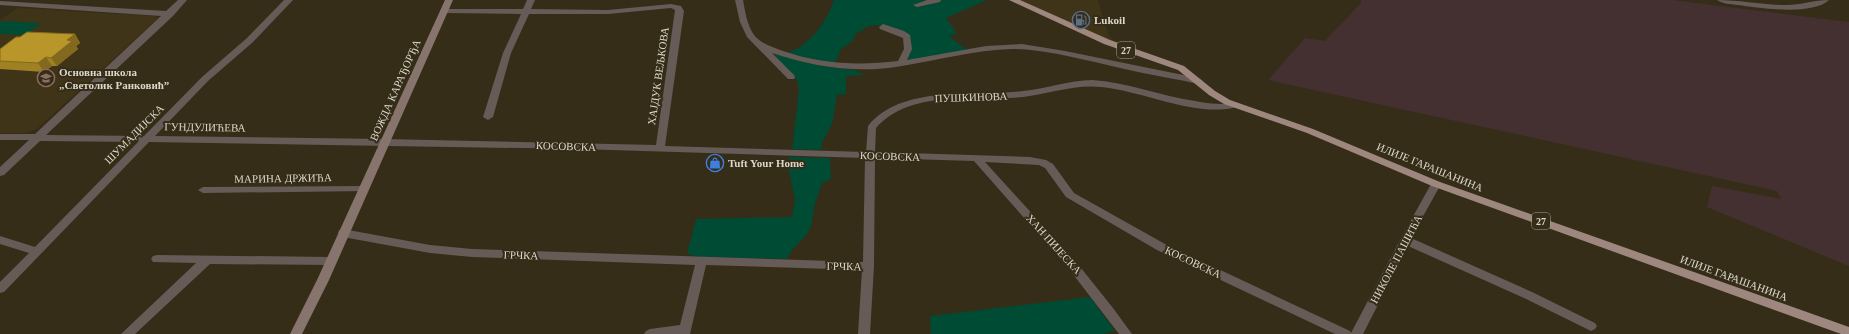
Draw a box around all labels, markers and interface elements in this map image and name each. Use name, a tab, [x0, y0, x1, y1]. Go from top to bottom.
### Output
fuel station icon: Lukoil	[1071, 10, 1091, 30]
place label: Lukoil	[1094, 14, 1125, 26]
street label: ХАЈДУК ВЕЉКОВА	[645, 26, 671, 126]
street label: ВОЖДА КАРАЂОРЂА	[367, 37, 423, 142]
road number: 27	[1117, 42, 1135, 58]
place label: Основна школа „Светолик Ранковић”	[59, 66, 169, 91]
school or university icon: Основна школа „Светолик Ранковић”	[36, 68, 56, 88]
street label: ПУШКИНОВА	[935, 90, 1008, 104]
street label: ШУМАДИЈСКА	[102, 102, 166, 166]
street label: ГУНДУЛИЋЕВА	[164, 120, 246, 134]
street label: КОСОВСКА	[536, 139, 596, 153]
street label: ИЛИЈЕ ГАРАШАНИНА	[1375, 140, 1485, 194]
street label: КОСОВСКА	[860, 149, 920, 163]
shop icon: Tuft Your Home	[705, 153, 725, 173]
place label: Tuft Your Home	[728, 157, 804, 169]
street label: МАРИНА ДРЖИЋА	[234, 171, 332, 185]
street label: ХАН ПИЈЕСКА	[1024, 212, 1084, 276]
street label: НИКОЛЕ ПАШИЋА	[1368, 213, 1424, 305]
road number: 27	[1532, 213, 1550, 229]
street label: КОСОВСКА	[1163, 244, 1223, 280]
street label: ГРЧКА	[503, 248, 539, 262]
street label: ИЛИЈЕ ГАРАШАНИНА	[1679, 253, 1790, 303]
street label: ГРЧКА	[826, 260, 862, 272]

